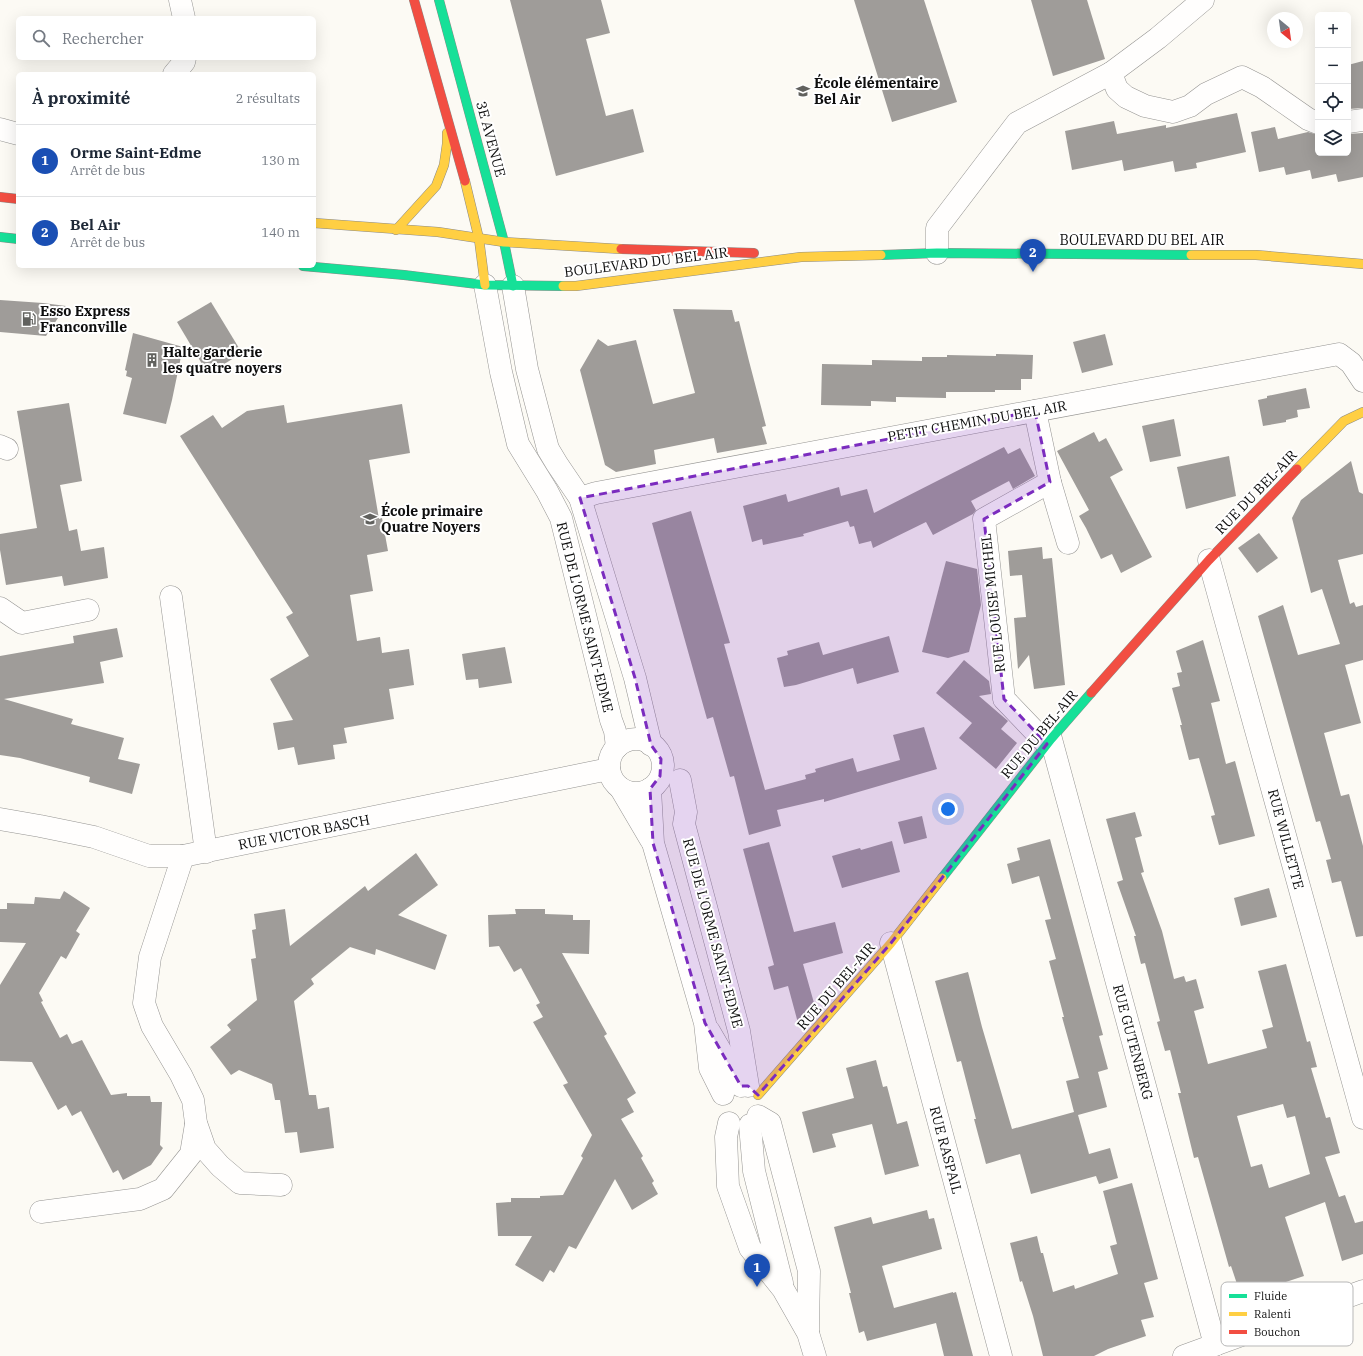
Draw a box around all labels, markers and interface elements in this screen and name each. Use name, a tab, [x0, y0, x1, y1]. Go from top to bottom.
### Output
north arrow	[1267, 12, 1303, 48]
map controls	[1315, 12, 1351, 156]
button: +	[1315, 12, 1351, 48]
search box	[16, 16, 316, 60]
icon: search	[30, 27, 52, 49]
text: Rechercher	[62, 29, 143, 48]
button: −	[1315, 48, 1351, 84]
place label: École élémentaire Bel Air	[814, 73, 938, 108]
school or university icon: École élémentaire Bel Air	[795, 83, 811, 99]
button: locate	[1315, 84, 1351, 120]
text: À proximité	[32, 87, 130, 109]
text: 2 résultats	[236, 90, 300, 107]
street label: 3E AVENUE	[472, 99, 510, 179]
button: layers	[1315, 120, 1351, 156]
text: Orme Saint-Edme	[70, 143, 202, 162]
text: 1	[41, 152, 49, 169]
text: 130 m	[261, 152, 300, 169]
text: Arrêt de bus	[70, 162, 145, 179]
text: Bel Air	[70, 215, 120, 234]
text: 2	[41, 224, 49, 241]
text: 140 m	[261, 224, 300, 241]
street label: BOULEVARD DU BEL AIR	[1060, 231, 1225, 249]
text: Arrêt de bus	[70, 234, 145, 251]
pin: 2	[1020, 239, 1046, 272]
street label: BOULEVARD DU BEL AIR	[563, 243, 729, 281]
place label: Esso Express Franconville	[40, 302, 130, 336]
fuel station icon: Esso Express Franconville	[21, 311, 37, 327]
place label: Halte garderie les quatre noyers	[163, 343, 282, 377]
building icon: Halte garderie les quatre noyers	[144, 352, 160, 368]
street label: PETIT CHEMIN DU BEL AIR	[886, 396, 1069, 446]
street label: RUE DU BEL-AIR	[1211, 446, 1301, 538]
place label: École primaire Quatre Noyers	[381, 501, 483, 536]
school or university icon: École primaire Quatre Noyers	[362, 511, 378, 527]
street label: RUE DE L'ORME SAINT-EDME	[553, 520, 617, 714]
street label: RUE LOUISE MICHEL	[977, 532, 1009, 674]
street label: RUE DU BEL-AIR	[997, 686, 1082, 782]
street label: RUE WILLETTE	[1264, 787, 1308, 891]
your location	[938, 799, 958, 819]
street label: RUE VICTOR BASCH	[237, 810, 371, 854]
street label: RUE DE L'ORME SAINT-EDME	[679, 836, 747, 1030]
street label: RUE DU BEL-AIR	[793, 938, 879, 1034]
street label: RUE GUTENBERG	[1109, 982, 1157, 1102]
street label: RUE RASPAIL	[926, 1104, 966, 1196]
pin: 1	[744, 1254, 770, 1287]
legend	[1221, 1282, 1353, 1346]
text: Fluide	[1254, 1289, 1287, 1303]
text: Ralenti	[1254, 1307, 1292, 1321]
text: Bouchon	[1254, 1325, 1300, 1339]

